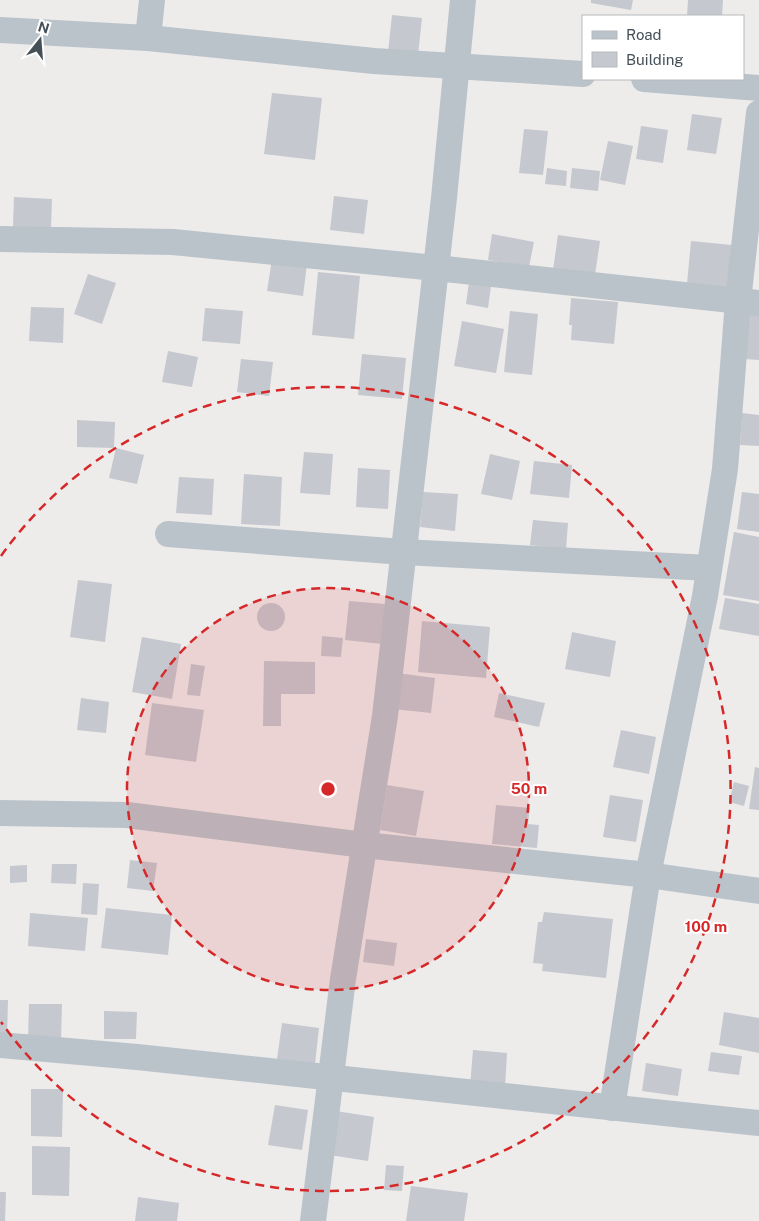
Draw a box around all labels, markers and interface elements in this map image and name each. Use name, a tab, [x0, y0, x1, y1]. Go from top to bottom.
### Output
north arrow	[15, 15, 65, 65]
legend	[582, 15, 744, 80]
text: N	[36, 18, 51, 37]
text: Road	[626, 26, 662, 43]
text: Building	[626, 51, 684, 68]
centre of rings	[319, 780, 337, 798]
text: 50 m	[511, 780, 547, 797]
text: 100 m	[685, 918, 727, 935]

